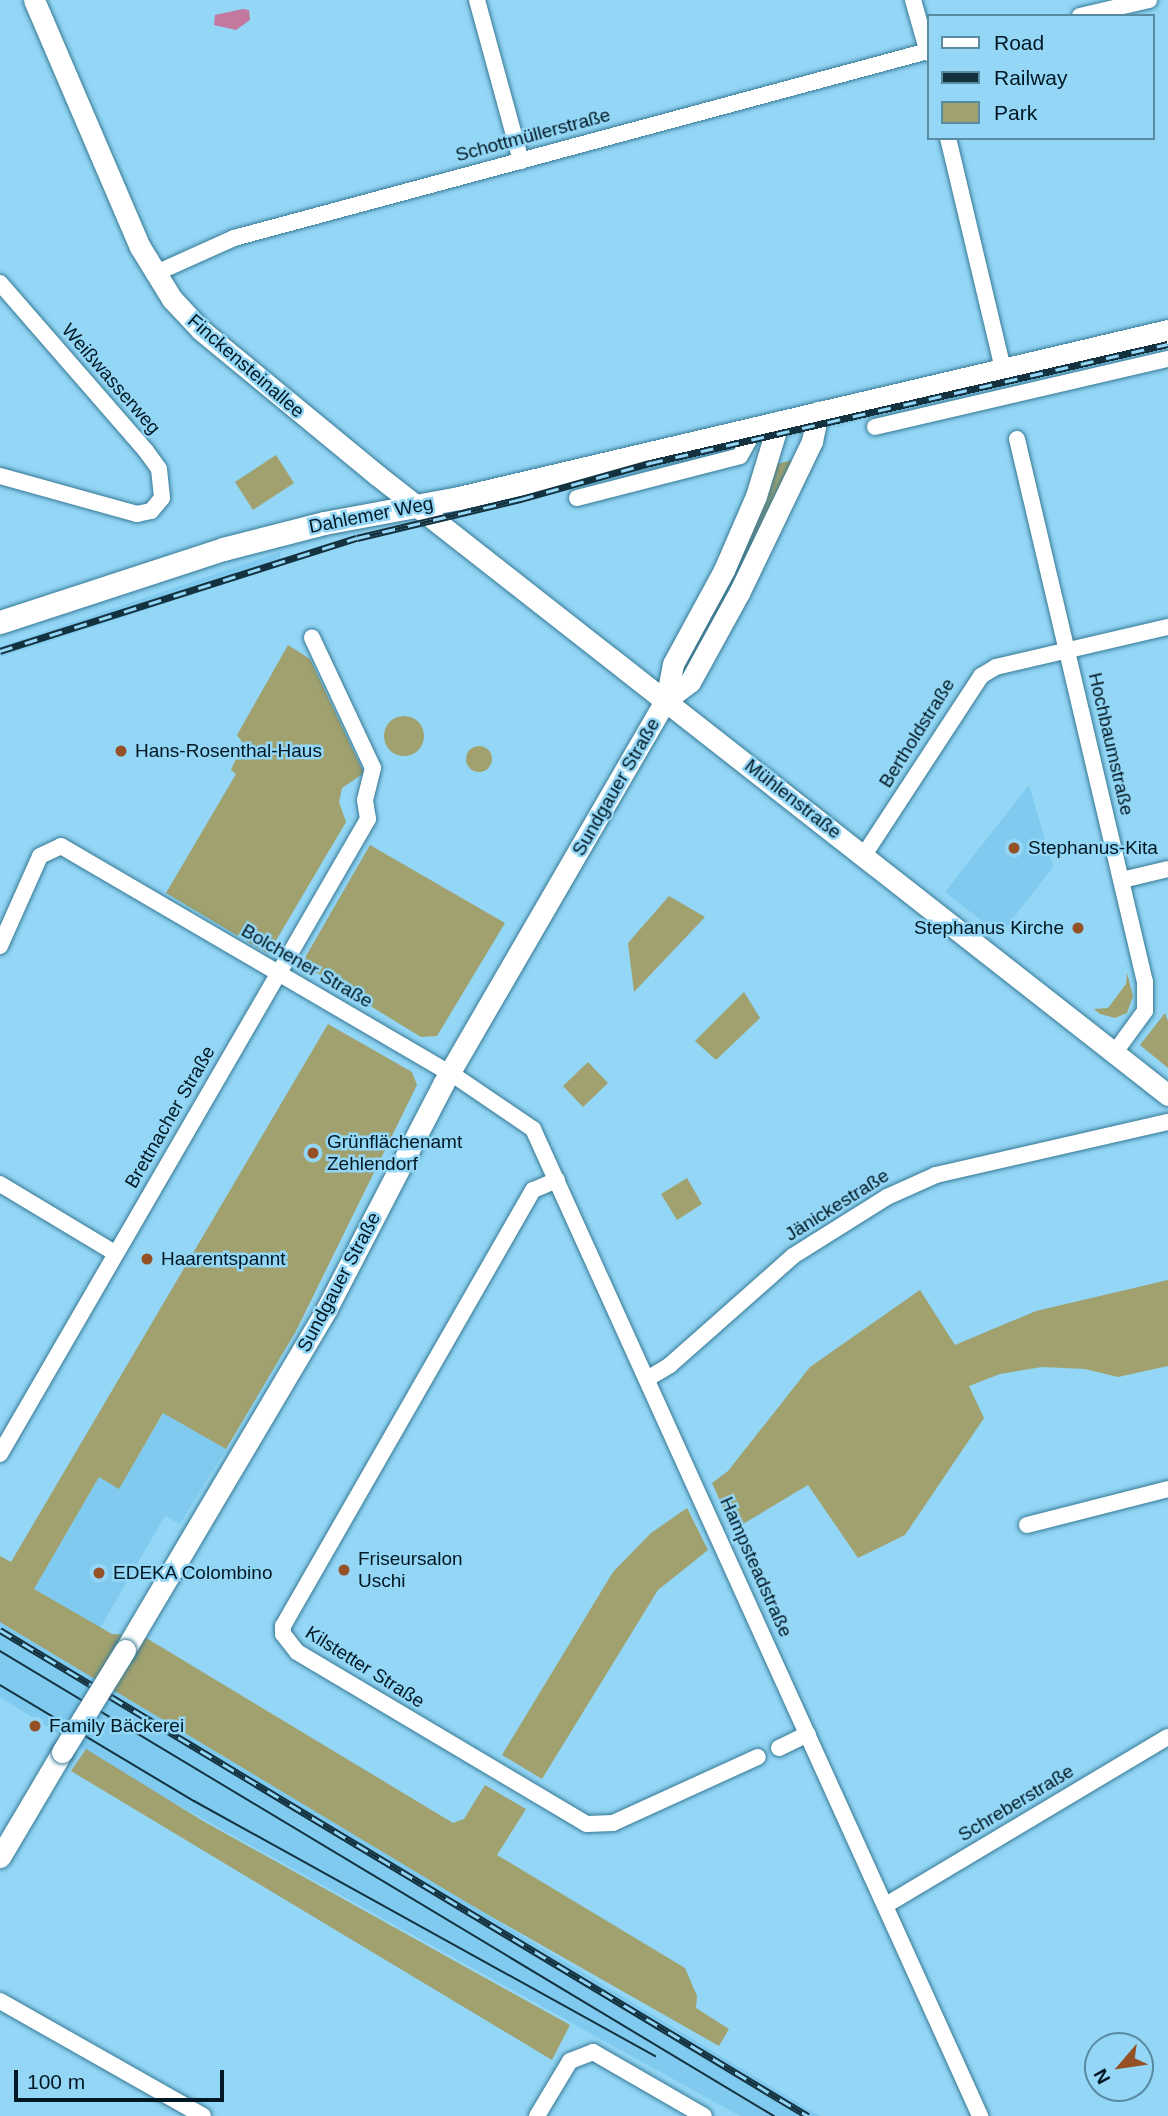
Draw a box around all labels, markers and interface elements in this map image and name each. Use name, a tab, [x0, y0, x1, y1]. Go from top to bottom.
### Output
legend	[926, 14, 1154, 140]
text: Road	[994, 31, 1044, 54]
text: Railway	[994, 66, 1068, 89]
text: Park	[994, 101, 1037, 124]
street label: Schottmüllerstraße	[453, 103, 613, 167]
street label: Finckensteinallee	[183, 309, 309, 423]
street label: Weißwasserweg	[57, 319, 165, 439]
street label: Dahlemer Weg	[307, 492, 435, 538]
street label: Hochbaumstraße	[1084, 670, 1138, 818]
street label: Bertholdstraße	[874, 674, 960, 792]
street label: Sundgauer Straße	[567, 714, 665, 860]
place label: Hans-Rosenthal-Haus	[135, 740, 322, 762]
marker: Hans-Rosenthal-Haus	[113, 743, 129, 759]
street label: Mühlenstraße	[740, 754, 846, 844]
place label: Stephanus-Kita	[1028, 837, 1158, 859]
marker: Stephanus-Kita	[1006, 840, 1022, 856]
place label: Stephanus Kirche	[914, 917, 1064, 939]
street label: Bolchener Straße	[237, 919, 377, 1013]
marker: Stephanus Kirche	[1070, 920, 1086, 936]
street label: Brettnacher Straße	[120, 1042, 220, 1192]
place label: Grünflächenamt Zehlendorf	[327, 1131, 462, 1175]
marker: Grünflächenamt Zehlendorf	[305, 1145, 321, 1161]
street label: Jänickestraße	[781, 1164, 893, 1246]
street label: Sundgauer Straße	[292, 1208, 386, 1356]
place label: Haarentspannt	[161, 1248, 286, 1270]
marker: Haarentspannt	[139, 1251, 155, 1267]
street label: Hampsteadstraße	[715, 1493, 797, 1641]
place label: Friseursalon Uschi	[358, 1548, 463, 1592]
place label: EDEKA Colombino	[113, 1562, 274, 1584]
marker: Friseursalon Uschi	[336, 1562, 352, 1578]
marker: EDEKA Colombino	[91, 1565, 107, 1581]
street label: Kilstetter Straße	[301, 1621, 429, 1713]
place label: Family Bäckerei	[49, 1715, 184, 1737]
marker: Family Bäckerei	[27, 1718, 43, 1734]
street label: Schreberstraße	[954, 1760, 1078, 1846]
north arrow	[1084, 2032, 1154, 2102]
scale bar	[18, 2056, 228, 2100]
text: N	[1089, 2065, 1114, 2088]
text: 100 m	[27, 2070, 85, 2093]

